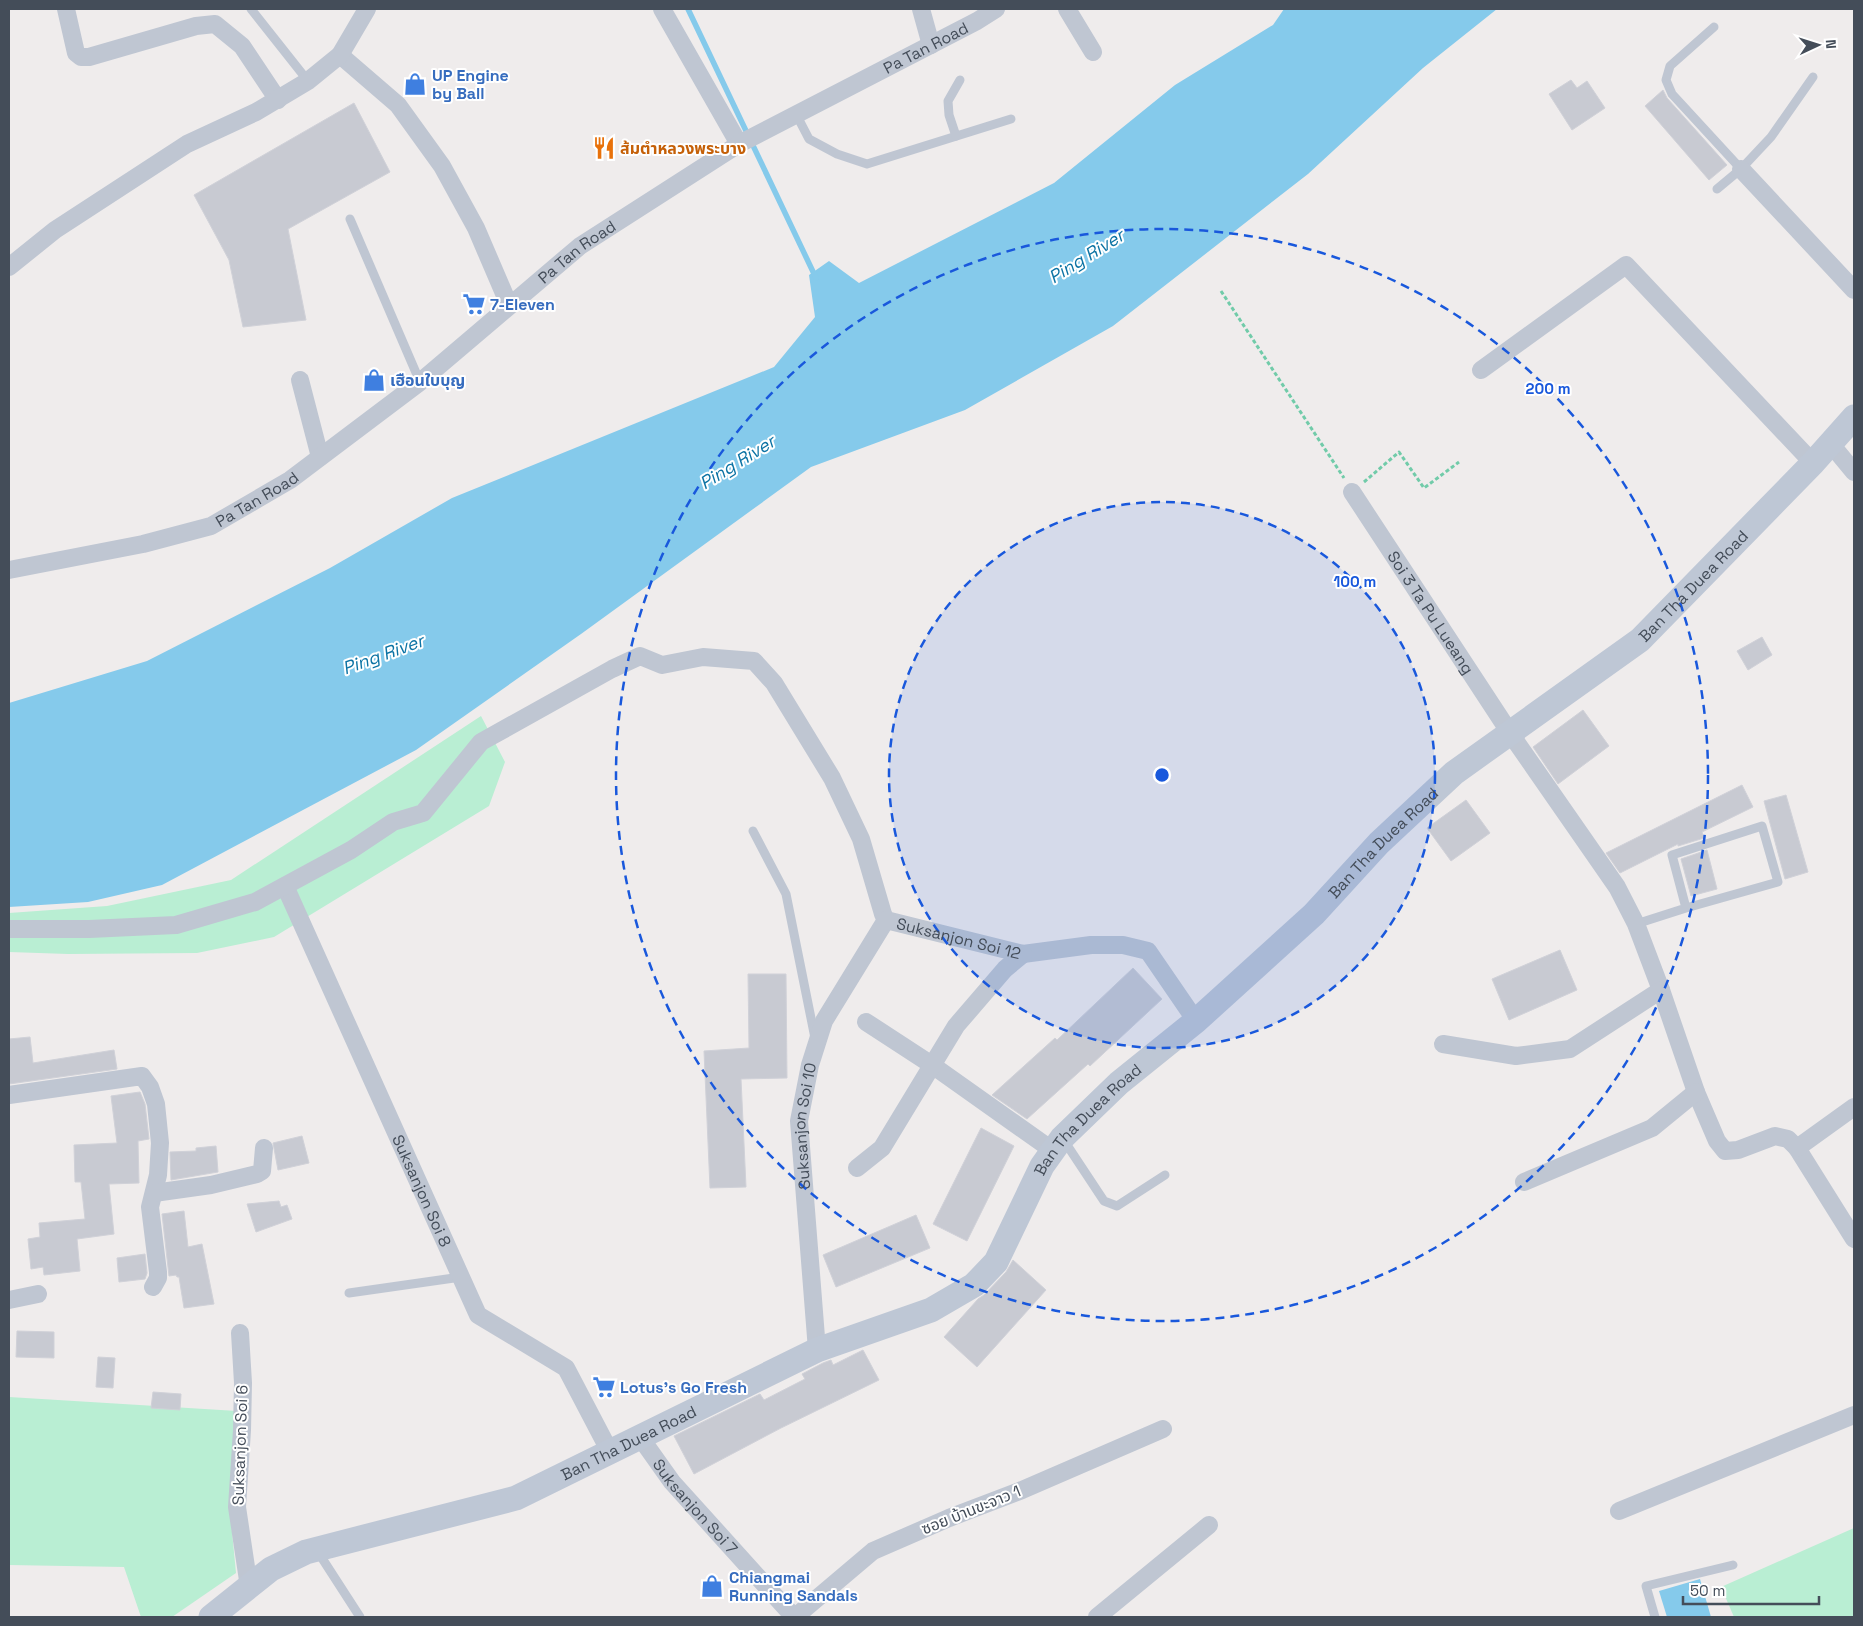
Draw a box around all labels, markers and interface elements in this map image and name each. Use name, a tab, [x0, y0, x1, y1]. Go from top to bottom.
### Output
street label: Pa Tan Road	[880, 17, 972, 78]
north arrow	[1793, 20, 1843, 70]
text: N	[1822, 39, 1840, 49]
place label: UP Engine by Ball	[432, 65, 509, 104]
shop icon: UP Engine by Ball	[402, 71, 428, 97]
restaurant icon: ส้มตำหลวงพระบาง	[591, 135, 617, 161]
place label: ส้มตำหลวงพระบาง	[620, 138, 746, 159]
street label: Pa Tan Road	[533, 215, 620, 288]
water label: Ping River	[1044, 223, 1130, 288]
supermarket icon: 7-Eleven	[461, 291, 487, 317]
place label: 7-Eleven	[490, 294, 555, 315]
shop icon: เฮือนใบบุญ	[361, 367, 387, 393]
place label: เฮือนใบบุญ	[390, 370, 465, 391]
text: 200 m	[1526, 379, 1570, 398]
water label: Ping River	[695, 429, 781, 494]
street label: Pa Tan Road	[212, 467, 303, 532]
street label: Ban Tha Duea Road	[1634, 525, 1752, 646]
street label: Soi 3 Ta Pu Lueang	[1383, 547, 1479, 678]
text: 100 m	[1334, 572, 1376, 591]
water label: Ping River	[339, 628, 429, 679]
centre of rings	[1153, 766, 1171, 784]
street label: Ban Tha Duea Road	[1323, 783, 1443, 902]
street label: Suksanjon Soi 12	[894, 913, 1023, 964]
street label: Ban Tha Duea Road	[1029, 1059, 1146, 1179]
street label: Suksanjon Soi 10	[788, 1061, 821, 1190]
street label: Suksanjon Soi 8	[388, 1131, 456, 1250]
supermarket icon: Lotus's Go Fresh	[591, 1374, 617, 1400]
place label: Lotus's Go Fresh	[620, 1377, 747, 1398]
street label: Suksanjon Soi 6	[227, 1384, 253, 1506]
street label: Ban Tha Duea Road	[557, 1401, 700, 1485]
street label: Suksanjon Soi 7	[648, 1455, 743, 1559]
street label: ซอย บ้านขะจาว 1	[918, 1481, 1024, 1539]
place label: Chiangmai Running Sandals	[729, 1567, 858, 1606]
shop icon: Chiangmai Running Sandals	[699, 1573, 725, 1599]
scale bar	[1683, 1574, 1819, 1606]
text: 50 m	[1690, 1581, 1725, 1600]

